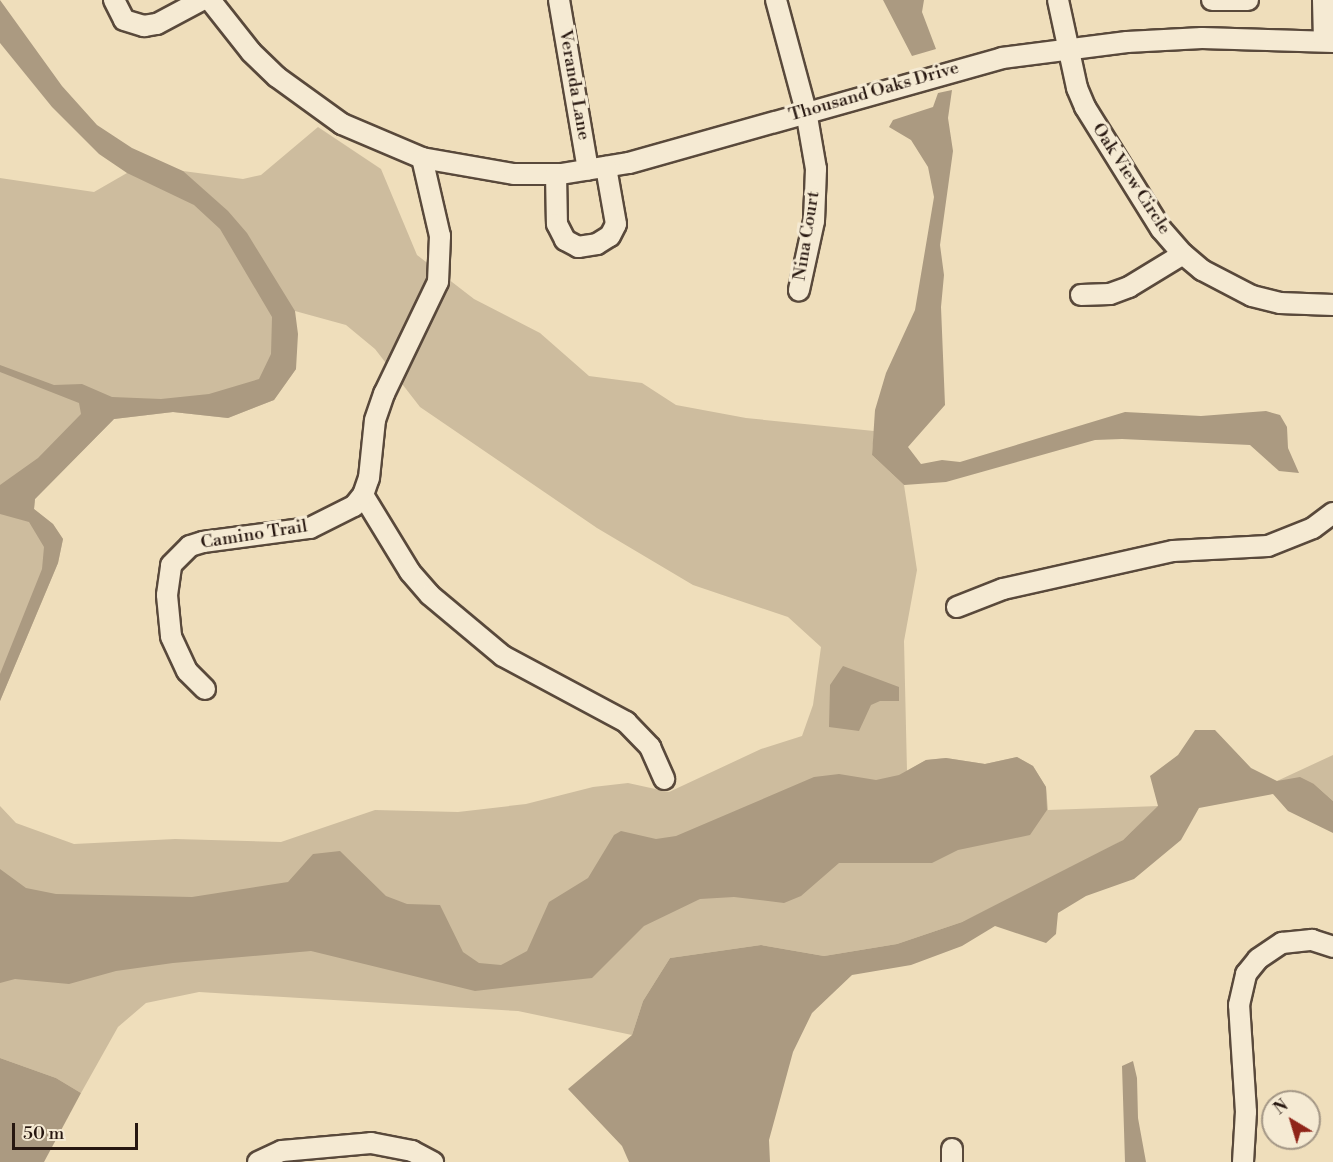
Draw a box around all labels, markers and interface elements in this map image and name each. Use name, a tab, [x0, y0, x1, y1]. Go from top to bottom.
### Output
street label: Veranda Lane	[554, 28, 594, 142]
street label: Thousand Oaks Drive	[787, 57, 961, 127]
street label: Oak View Circle	[1087, 119, 1175, 239]
street label: Nina Court	[789, 190, 825, 282]
street label: Camino Trail	[199, 516, 309, 554]
north arrow	[1261, 1090, 1321, 1150]
text: N	[1270, 1096, 1292, 1119]
scale bar	[15, 1111, 141, 1149]
text: 50 m	[23, 1122, 64, 1145]

